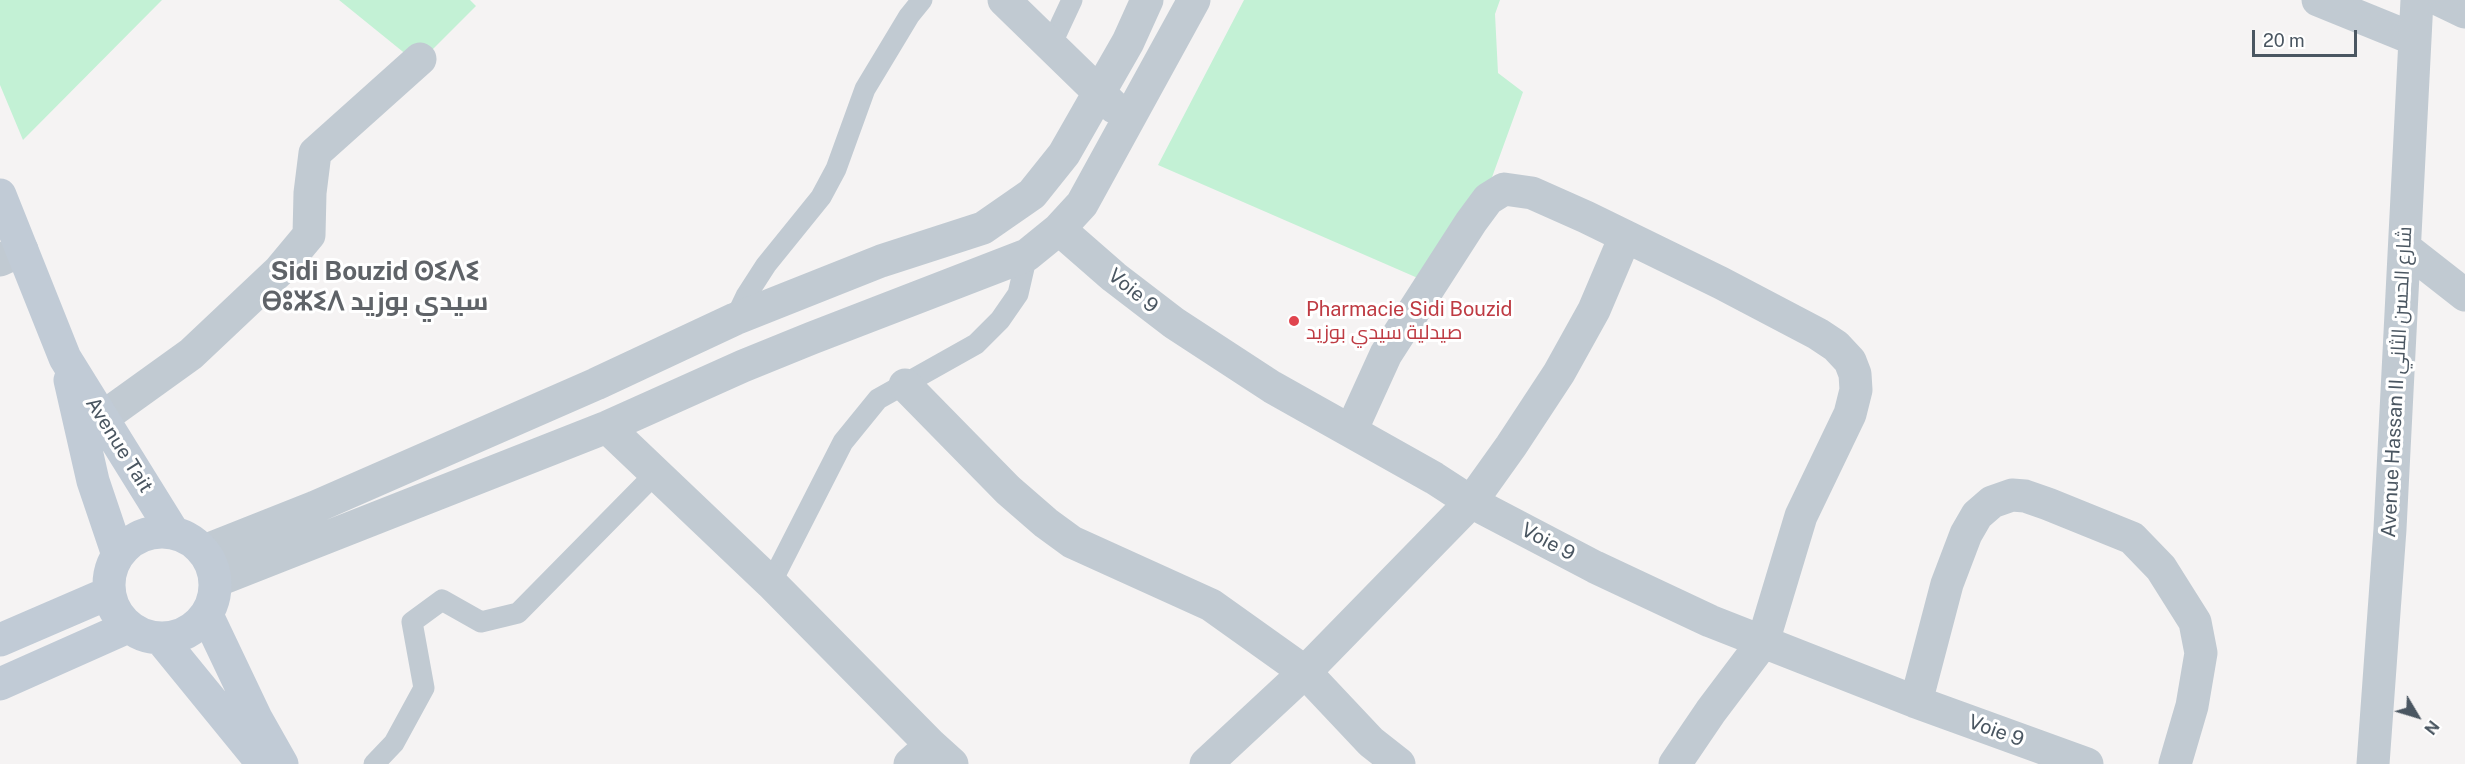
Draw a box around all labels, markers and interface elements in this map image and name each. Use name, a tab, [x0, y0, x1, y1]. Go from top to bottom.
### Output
scale bar	[2255, 18, 2360, 56]
text: 20 m	[2263, 30, 2305, 51]
street label: Avenue Hassan II شارع الحسن الثاني	[2377, 226, 2417, 538]
district label: Sidi Bouzid ⵙⵉⴷⵉ ⴱⵓⵣⵉⴷ سيدي بوزيد	[262, 256, 488, 318]
street label: Voie 9	[1103, 264, 1163, 318]
place label: Pharmacie Sidi Bouzid صيدلية سيدي بوزيد	[1306, 298, 1512, 345]
marker: Pharmacie Sidi Bouzid صيدلية سيدي بوزيد	[1287, 314, 1301, 328]
street label: Avenue Tait	[80, 393, 158, 497]
street label: Voie 9	[1517, 518, 1579, 566]
north arrow	[2387, 686, 2447, 746]
street label: Voie 9	[1965, 710, 2027, 752]
text: N	[2420, 717, 2443, 738]

